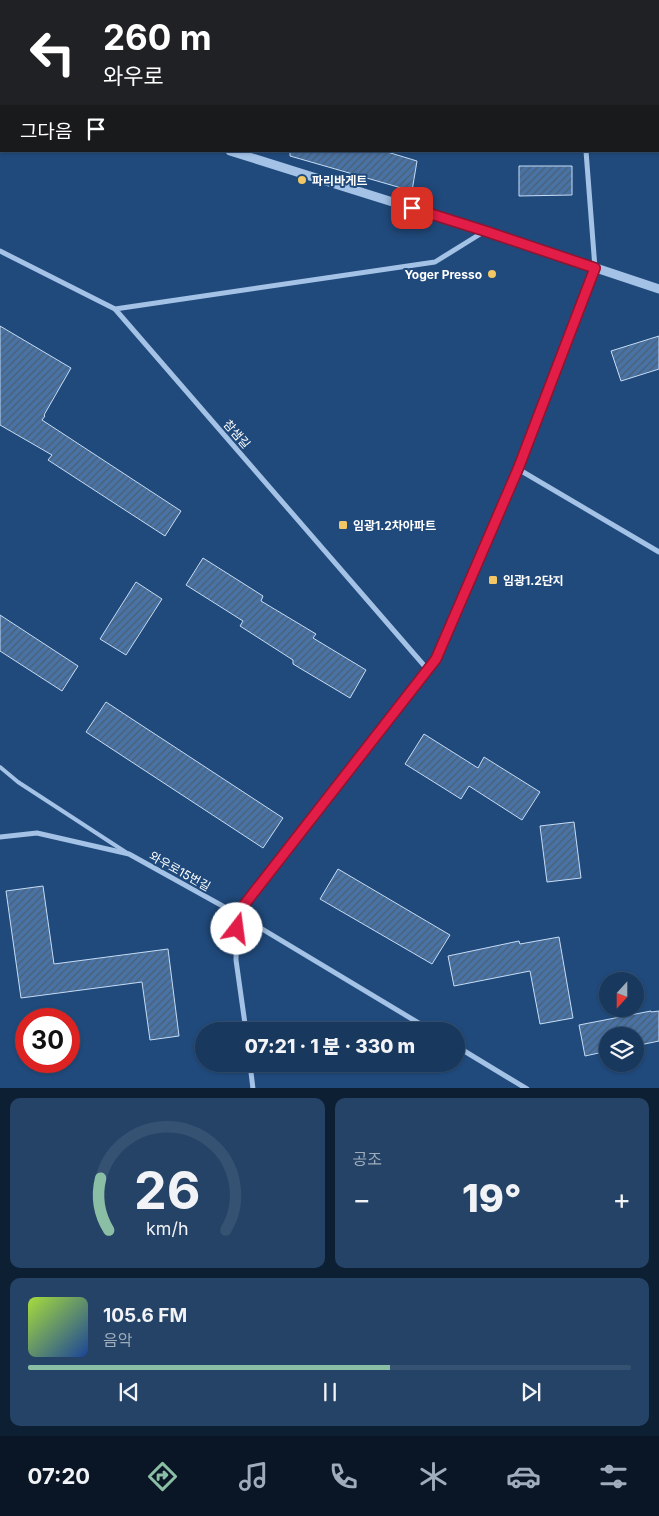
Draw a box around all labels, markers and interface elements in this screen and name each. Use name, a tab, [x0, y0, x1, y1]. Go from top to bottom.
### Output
text: 260 m	[103, 16, 212, 58]
icon: left	[20, 20, 85, 85]
text: 와우로	[103, 63, 164, 89]
icon: arrive	[82, 115, 110, 143]
text: 그다음	[20, 120, 72, 143]
place label: 파리바게트	[312, 173, 367, 188]
marker: 파리바게트	[296, 174, 308, 186]
pin	[391, 187, 433, 229]
icon: arrive	[398, 194, 426, 222]
place label: Yoger Presso	[404, 267, 482, 282]
marker: Yoger Presso	[486, 268, 498, 280]
street label: 참샘길	[220, 417, 254, 451]
place label: 임광1.2차아파트	[353, 518, 436, 533]
marker: 임광1.2차아파트	[337, 519, 349, 531]
place label: 임광1.2단지	[503, 573, 564, 588]
marker: 임광1.2단지	[487, 574, 499, 586]
street label: 와우로15번길	[147, 848, 213, 894]
position arrow	[210, 902, 262, 954]
north arrow	[599, 972, 644, 1018]
map controls	[599, 972, 644, 1072]
speed limit sign: 30	[15, 1008, 80, 1073]
button: layers	[599, 1027, 644, 1072]
text: 07:21 · 1 분 · 330 m	[245, 1035, 415, 1058]
text: 공조	[353, 1149, 382, 1169]
text: 26	[134, 1159, 201, 1222]
text: 19°	[462, 1175, 521, 1221]
text: −	[353, 1182, 371, 1216]
text: +	[612, 1182, 631, 1216]
text: km/h	[146, 1218, 188, 1239]
text: 105.6 FM	[103, 1304, 187, 1327]
text: 음악	[103, 1330, 132, 1350]
icon: previous	[115, 1378, 143, 1406]
icon: pause	[316, 1378, 344, 1406]
icon: next	[517, 1378, 545, 1406]
icon: directions	[145, 1459, 180, 1494]
icon: music	[236, 1459, 271, 1494]
icon: phone	[326, 1459, 361, 1494]
icon: climate	[416, 1459, 451, 1494]
icon: car	[506, 1459, 541, 1494]
icon: filters	[596, 1459, 631, 1494]
text: 07:20	[28, 1463, 90, 1489]

